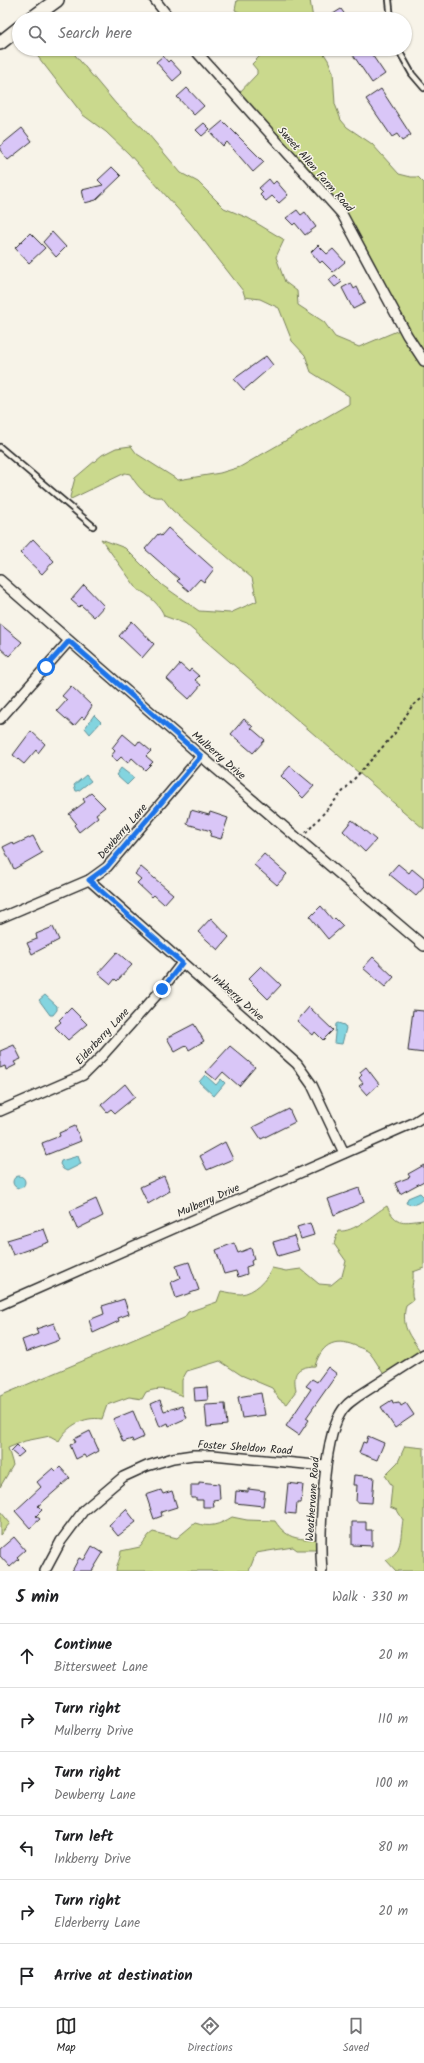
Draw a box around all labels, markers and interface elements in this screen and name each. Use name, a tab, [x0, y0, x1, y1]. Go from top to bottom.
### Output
search box	[12, 12, 412, 56]
text: Search here	[58, 22, 132, 46]
icon: search	[26, 23, 48, 45]
street label: Sweet Allen Farm Road	[273, 123, 358, 217]
route start	[37, 658, 55, 676]
street label: Mulberry Drive	[187, 727, 250, 785]
street label: Dewberry Lane	[93, 800, 152, 864]
street label: Inkberry Drive	[207, 970, 268, 1026]
route end	[153, 980, 171, 998]
street label: Elderberry Lane	[71, 1004, 134, 1069]
street label: Mulberry Drive	[174, 1179, 243, 1223]
street label: Foster Sheldon Road	[197, 1436, 293, 1460]
street label: Weathervane Road	[301, 1456, 325, 1542]
text: 5 min	[16, 1584, 59, 1611]
text: Walk · 330 m	[332, 1587, 408, 1608]
text: Continue	[54, 1633, 112, 1657]
icon: ahead	[16, 1645, 38, 1667]
text: 20 m	[378, 1645, 408, 1666]
text: Bittersweet Lane	[54, 1657, 148, 1678]
text: Turn right	[54, 1697, 121, 1721]
icon: right	[16, 1709, 38, 1731]
text: 110 m	[378, 1709, 408, 1730]
text: Mulberry Drive	[54, 1721, 133, 1742]
text: Turn right	[54, 1761, 121, 1785]
icon: right	[16, 1773, 38, 1795]
text: 100 m	[375, 1773, 408, 1794]
text: Dewberry Lane	[54, 1785, 136, 1806]
text: Turn left	[54, 1825, 114, 1849]
icon: left	[16, 1837, 38, 1859]
text: 80 m	[378, 1837, 408, 1858]
text: Inkberry Drive	[54, 1849, 131, 1870]
text: Turn right	[54, 1889, 121, 1913]
icon: right	[16, 1901, 38, 1923]
text: 20 m	[378, 1901, 408, 1922]
text: Elderberry Lane	[54, 1913, 140, 1934]
text: Arrive at destination	[54, 1964, 193, 1988]
icon: arrive	[16, 1965, 38, 1987]
tab: Map	[55, 2015, 77, 2057]
tab: Directions	[187, 2015, 233, 2057]
tab: Saved	[343, 2015, 369, 2057]

